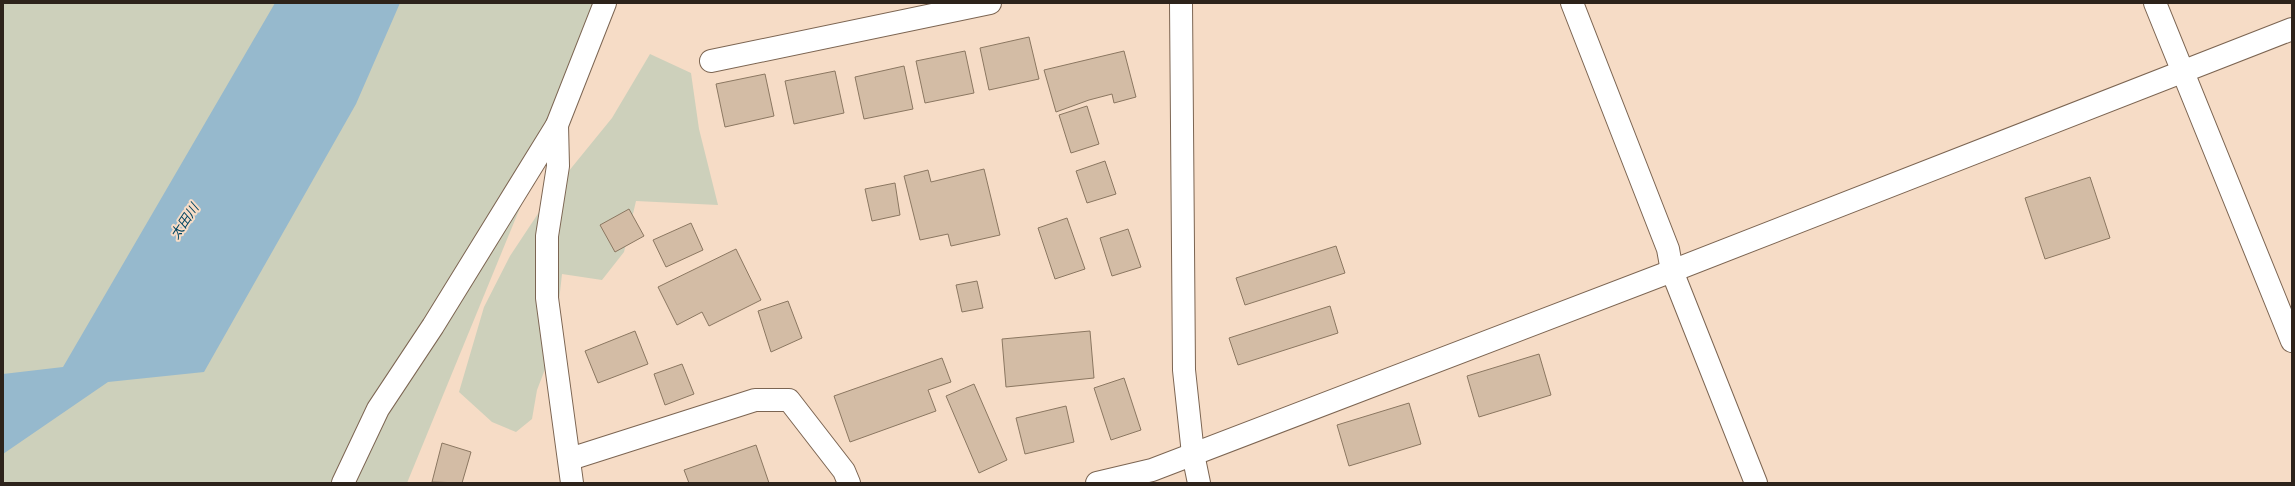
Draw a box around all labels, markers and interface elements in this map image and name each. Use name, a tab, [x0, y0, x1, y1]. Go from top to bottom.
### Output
water label: 太田川	[166, 199, 203, 242]

